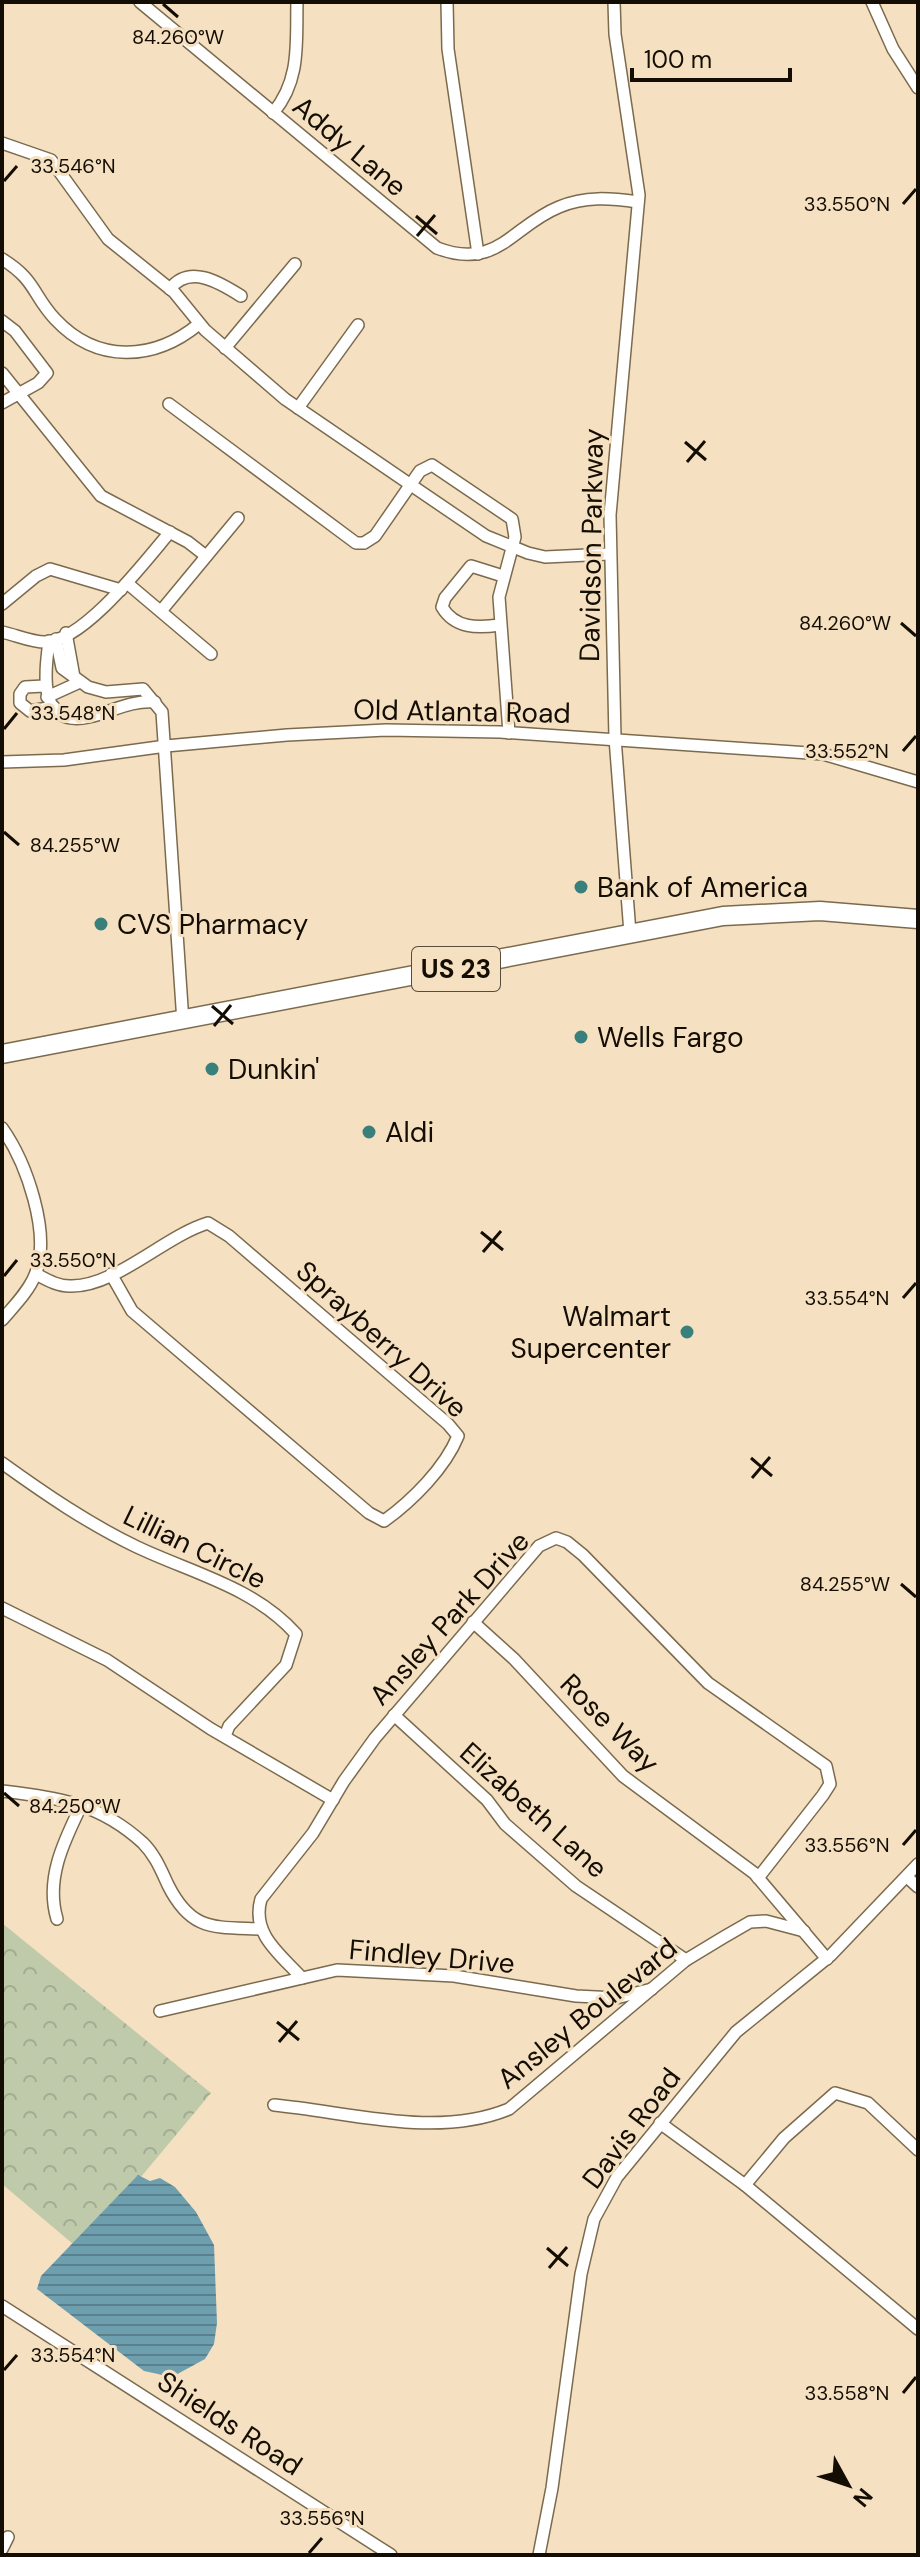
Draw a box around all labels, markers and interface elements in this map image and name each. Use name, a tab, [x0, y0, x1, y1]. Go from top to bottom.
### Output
text: 84.260°W	[132, 24, 224, 50]
scale bar	[632, 32, 790, 82]
text: 100 m	[644, 44, 712, 75]
street label: Addy Lane	[285, 88, 414, 205]
text: 33.546°N	[30, 153, 116, 179]
text: 33.550°N	[804, 191, 890, 217]
street label: Davidson Parkway	[571, 428, 612, 662]
text: 84.260°W	[799, 610, 891, 636]
street label: Old Atlanta Road	[353, 691, 571, 732]
text: 33.548°N	[31, 700, 115, 726]
text: 33.552°N	[805, 738, 889, 764]
text: 84.255°W	[30, 832, 120, 858]
place label: Bank of America	[597, 869, 808, 906]
marker: Bank of America	[572, 878, 590, 896]
place label: CVS Pharmacy	[117, 906, 308, 943]
marker: CVS Pharmacy	[92, 915, 110, 933]
road number: US 23	[412, 947, 500, 991]
place label: Wells Fargo	[597, 1019, 744, 1056]
marker: Wells Fargo	[572, 1028, 590, 1046]
place label: Dunkin'	[228, 1051, 319, 1088]
marker: Dunkin'	[203, 1060, 221, 1078]
place label: Aldi	[385, 1114, 434, 1151]
marker: Aldi	[360, 1123, 378, 1141]
text: 33.550°N	[30, 1247, 116, 1273]
street label: Sprayberry Drive	[288, 1253, 475, 1426]
text: 33.554°N	[805, 1285, 889, 1311]
place label: Walmart Supercenter	[511, 1298, 671, 1367]
marker: Walmart Supercenter	[678, 1323, 696, 1341]
street label: Lillian Circle	[117, 1497, 272, 1598]
street label: Ansley Park Drive	[361, 1523, 538, 1713]
text: 84.255°W	[800, 1571, 890, 1597]
street label: Rose Way	[552, 1666, 667, 1781]
street label: Elizabeth Lane	[452, 1734, 615, 1886]
text: 84.250°W	[29, 1793, 121, 1819]
text: 33.556°N	[804, 1832, 890, 1858]
street label: Ansley Boulevard	[490, 1929, 685, 2097]
street label: Findley Drive	[348, 1931, 516, 1982]
street label: Davis Road	[574, 2060, 689, 2196]
text: 33.554°N	[31, 2342, 115, 2368]
street label: Shields Road	[150, 2363, 309, 2484]
text: 33.558°N	[805, 2380, 889, 2406]
north arrow	[808, 2445, 888, 2525]
text: N	[847, 2482, 879, 2513]
text: 33.556°N	[279, 2505, 365, 2531]

